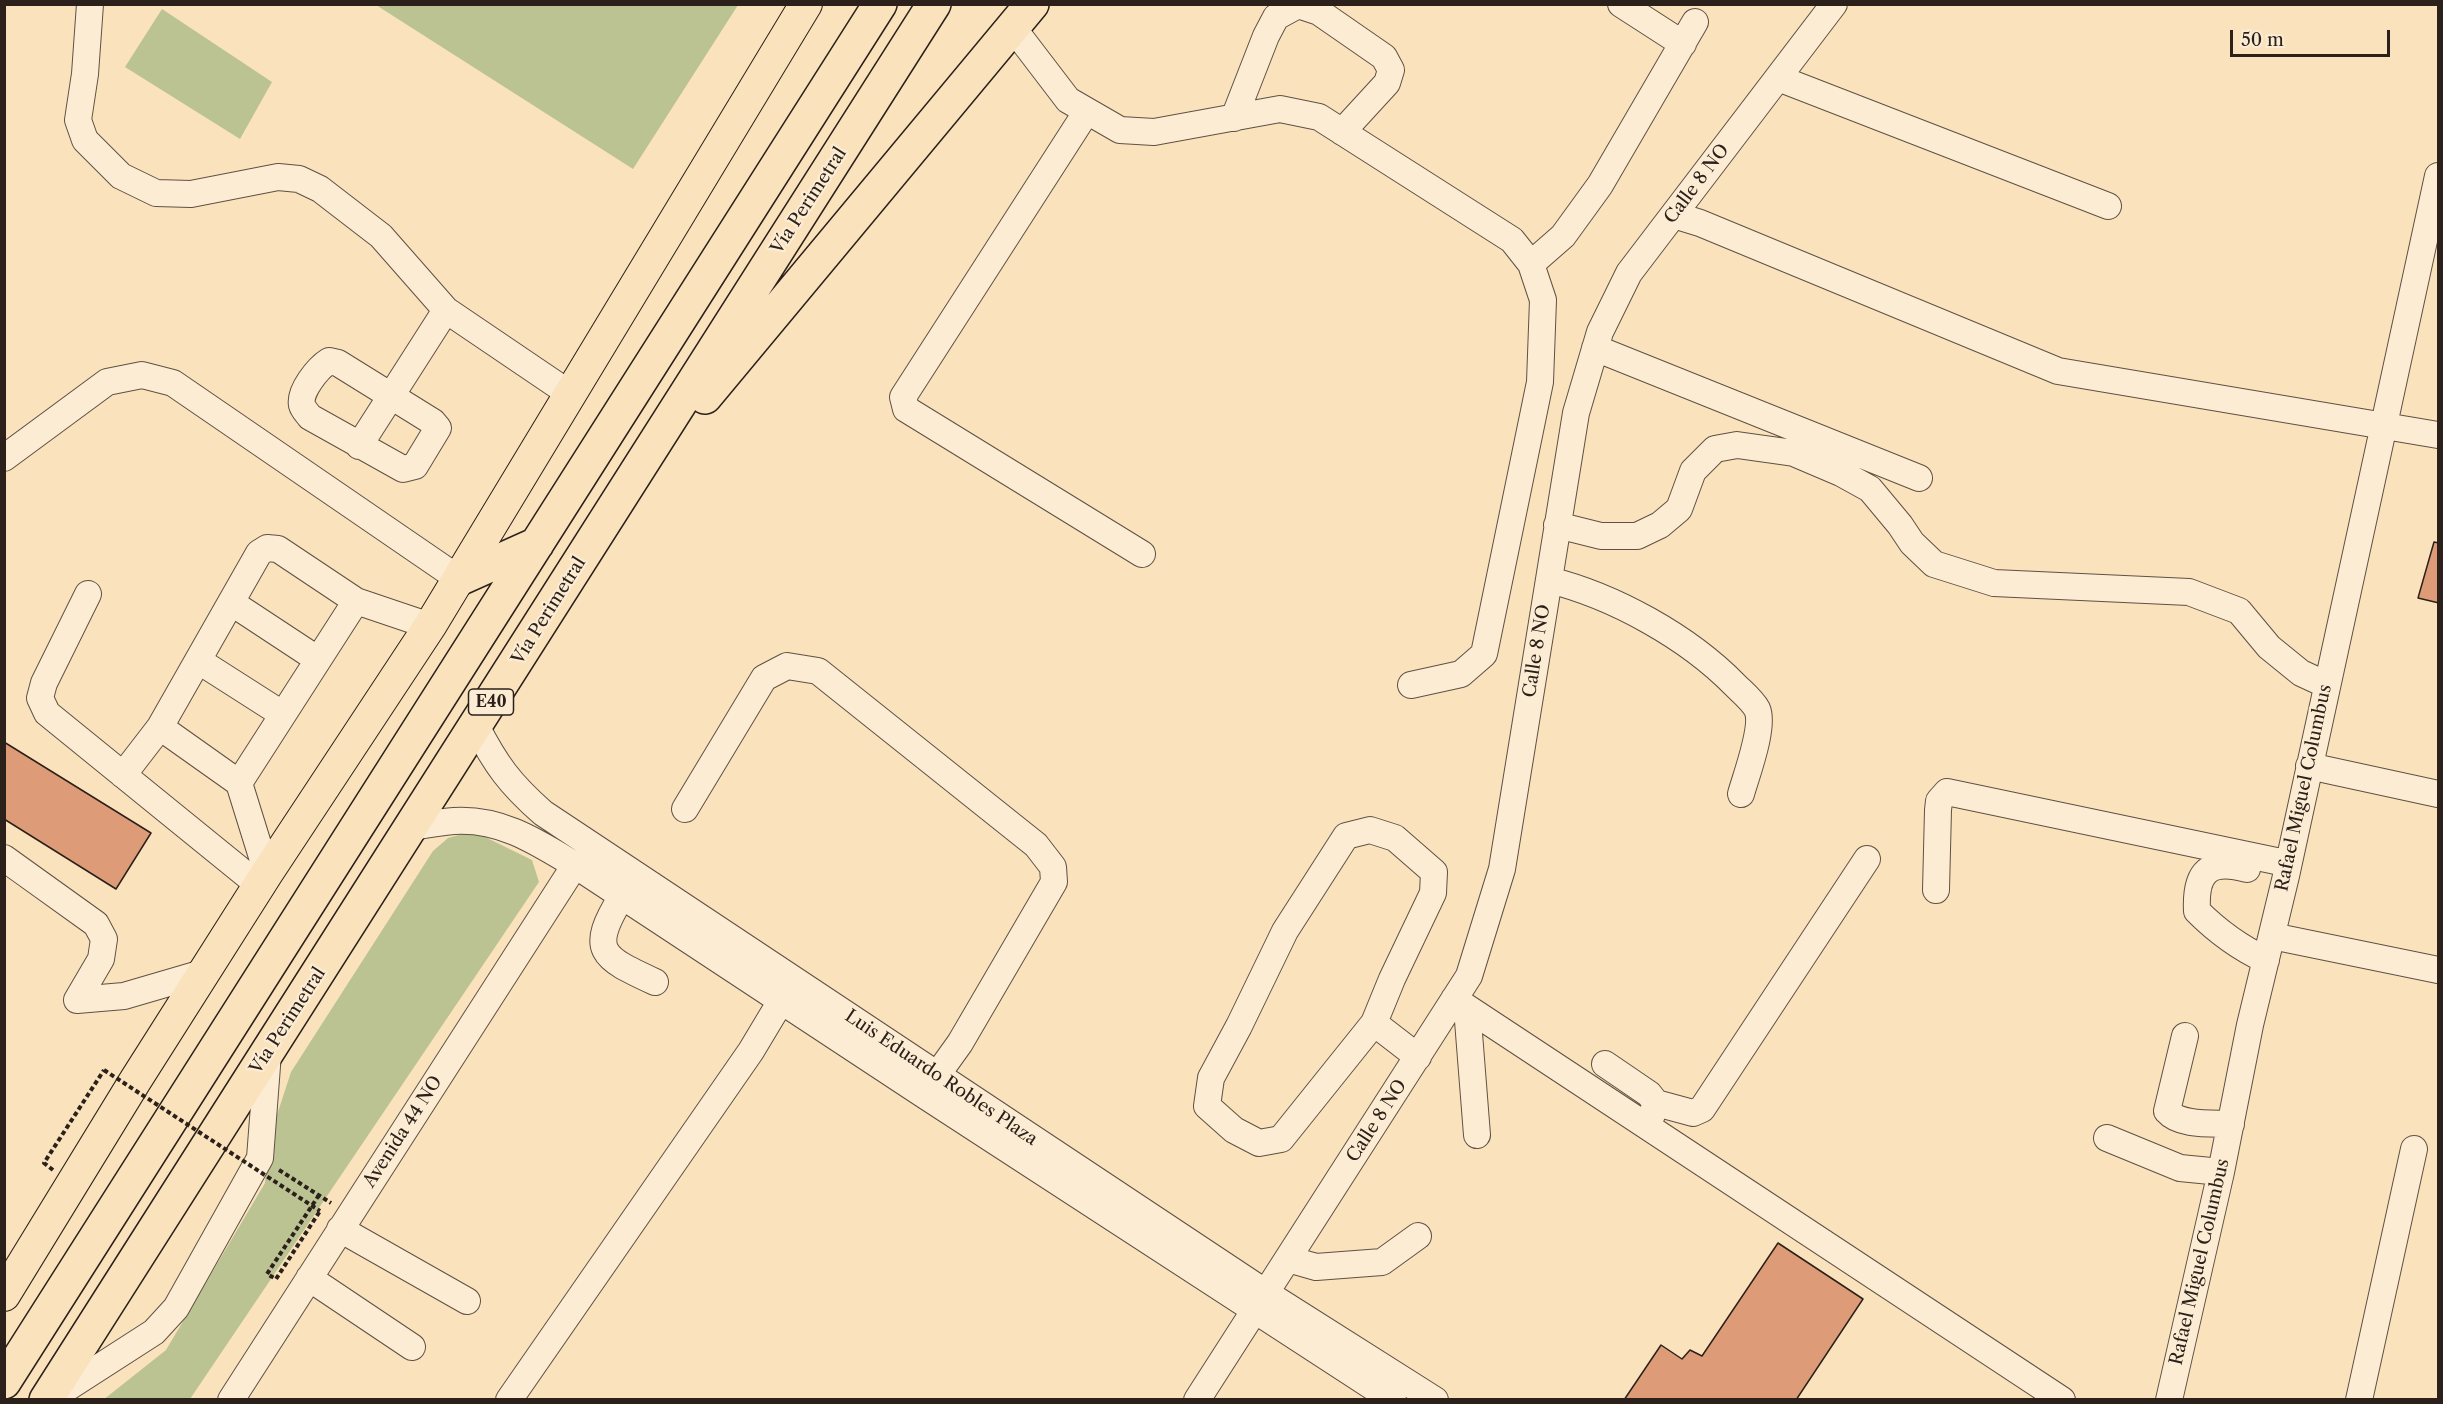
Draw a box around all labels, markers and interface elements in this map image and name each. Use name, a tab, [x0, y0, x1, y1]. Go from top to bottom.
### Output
scale bar	[2233, 18, 2394, 56]
text: 50 m	[2241, 29, 2284, 51]
street label: Calle 8 NO	[1660, 140, 1734, 228]
street label: Vía Perimetral	[767, 144, 851, 258]
street label: Vía Perimetral	[507, 553, 591, 669]
street label: Calle 8 NO	[1519, 603, 1555, 699]
street label: Rafael Miguel Columbus	[2271, 682, 2337, 894]
road number: E40	[468, 689, 514, 715]
street label: Vía Perimetral	[246, 964, 330, 1078]
street label: Luis Eduardo Robles Plaza	[841, 1005, 1041, 1151]
street label: Avenida 44 NO	[359, 1072, 447, 1192]
street label: Calle 8 NO	[1342, 1076, 1412, 1166]
street label: Rafael Miguel Columbus	[2166, 1157, 2234, 1367]

